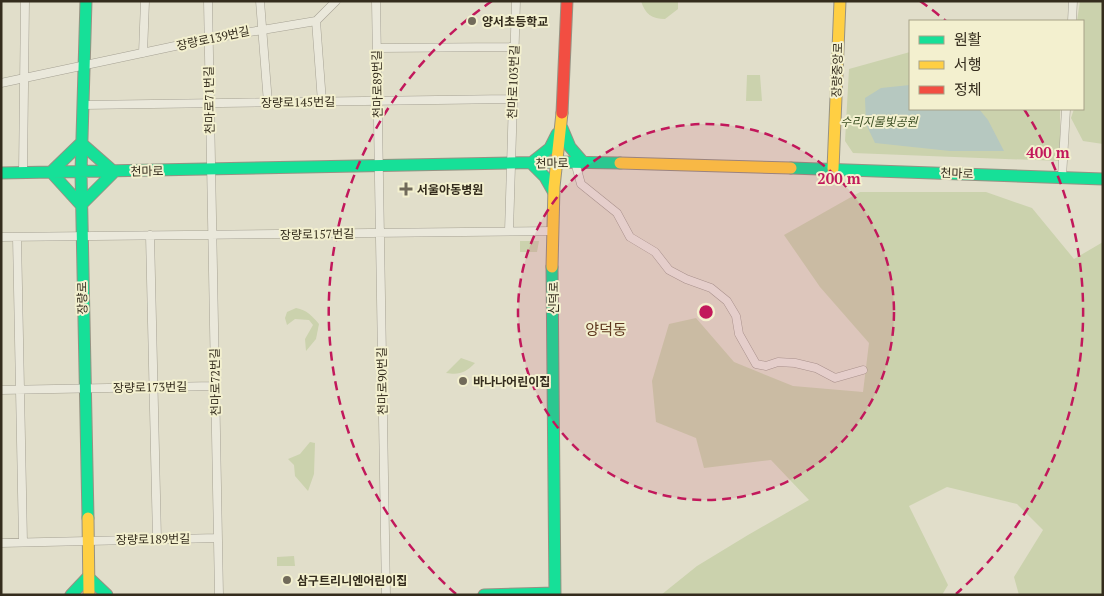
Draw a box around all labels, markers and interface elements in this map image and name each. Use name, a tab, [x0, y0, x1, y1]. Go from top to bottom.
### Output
place label: 양서초등학교	[482, 14, 548, 29]
marker: 양서초등학교	[466, 15, 478, 27]
legend	[909, 20, 1084, 110]
street label: 장량로139번길	[175, 23, 251, 53]
text: 원활	[954, 29, 982, 49]
street label: 장량중앙로	[829, 42, 845, 98]
street label: 천마로103번길	[504, 45, 522, 119]
street label: 천마로89번길	[369, 50, 385, 118]
text: 서행	[954, 54, 982, 74]
street label: 천마로71번길	[201, 66, 217, 134]
text: 정체	[954, 79, 982, 99]
street label: 장량로145번길	[261, 94, 335, 110]
park label: 수리지물빛공원	[840, 114, 919, 129]
text: 400 m	[1026, 142, 1070, 162]
street label: 천마로	[535, 155, 569, 171]
street label: 천마로	[130, 163, 164, 179]
street label: 천마로	[940, 165, 974, 181]
text: 200 m	[817, 168, 861, 188]
marker: 서울아동병원	[399, 182, 413, 196]
place label: 서울아동병원	[417, 182, 483, 197]
street label: 장량로157번길	[280, 226, 354, 242]
street label: 장량로	[74, 281, 90, 315]
street label: 신덕로	[546, 281, 561, 315]
centre of rings	[697, 303, 715, 321]
district label: 양덕동	[585, 319, 627, 339]
street label: 천마로90번길	[374, 347, 390, 415]
street label: 천마로72번길	[207, 348, 223, 416]
place label: 바나나어린이집	[473, 374, 550, 389]
marker: 바나나어린이집	[457, 375, 469, 387]
street label: 장량로173번길	[113, 379, 187, 395]
street label: 장량로189번길	[116, 531, 190, 547]
place label: 삼구트리니엔어린이집	[297, 573, 407, 588]
marker: 삼구트리니엔어린이집	[281, 574, 293, 586]

